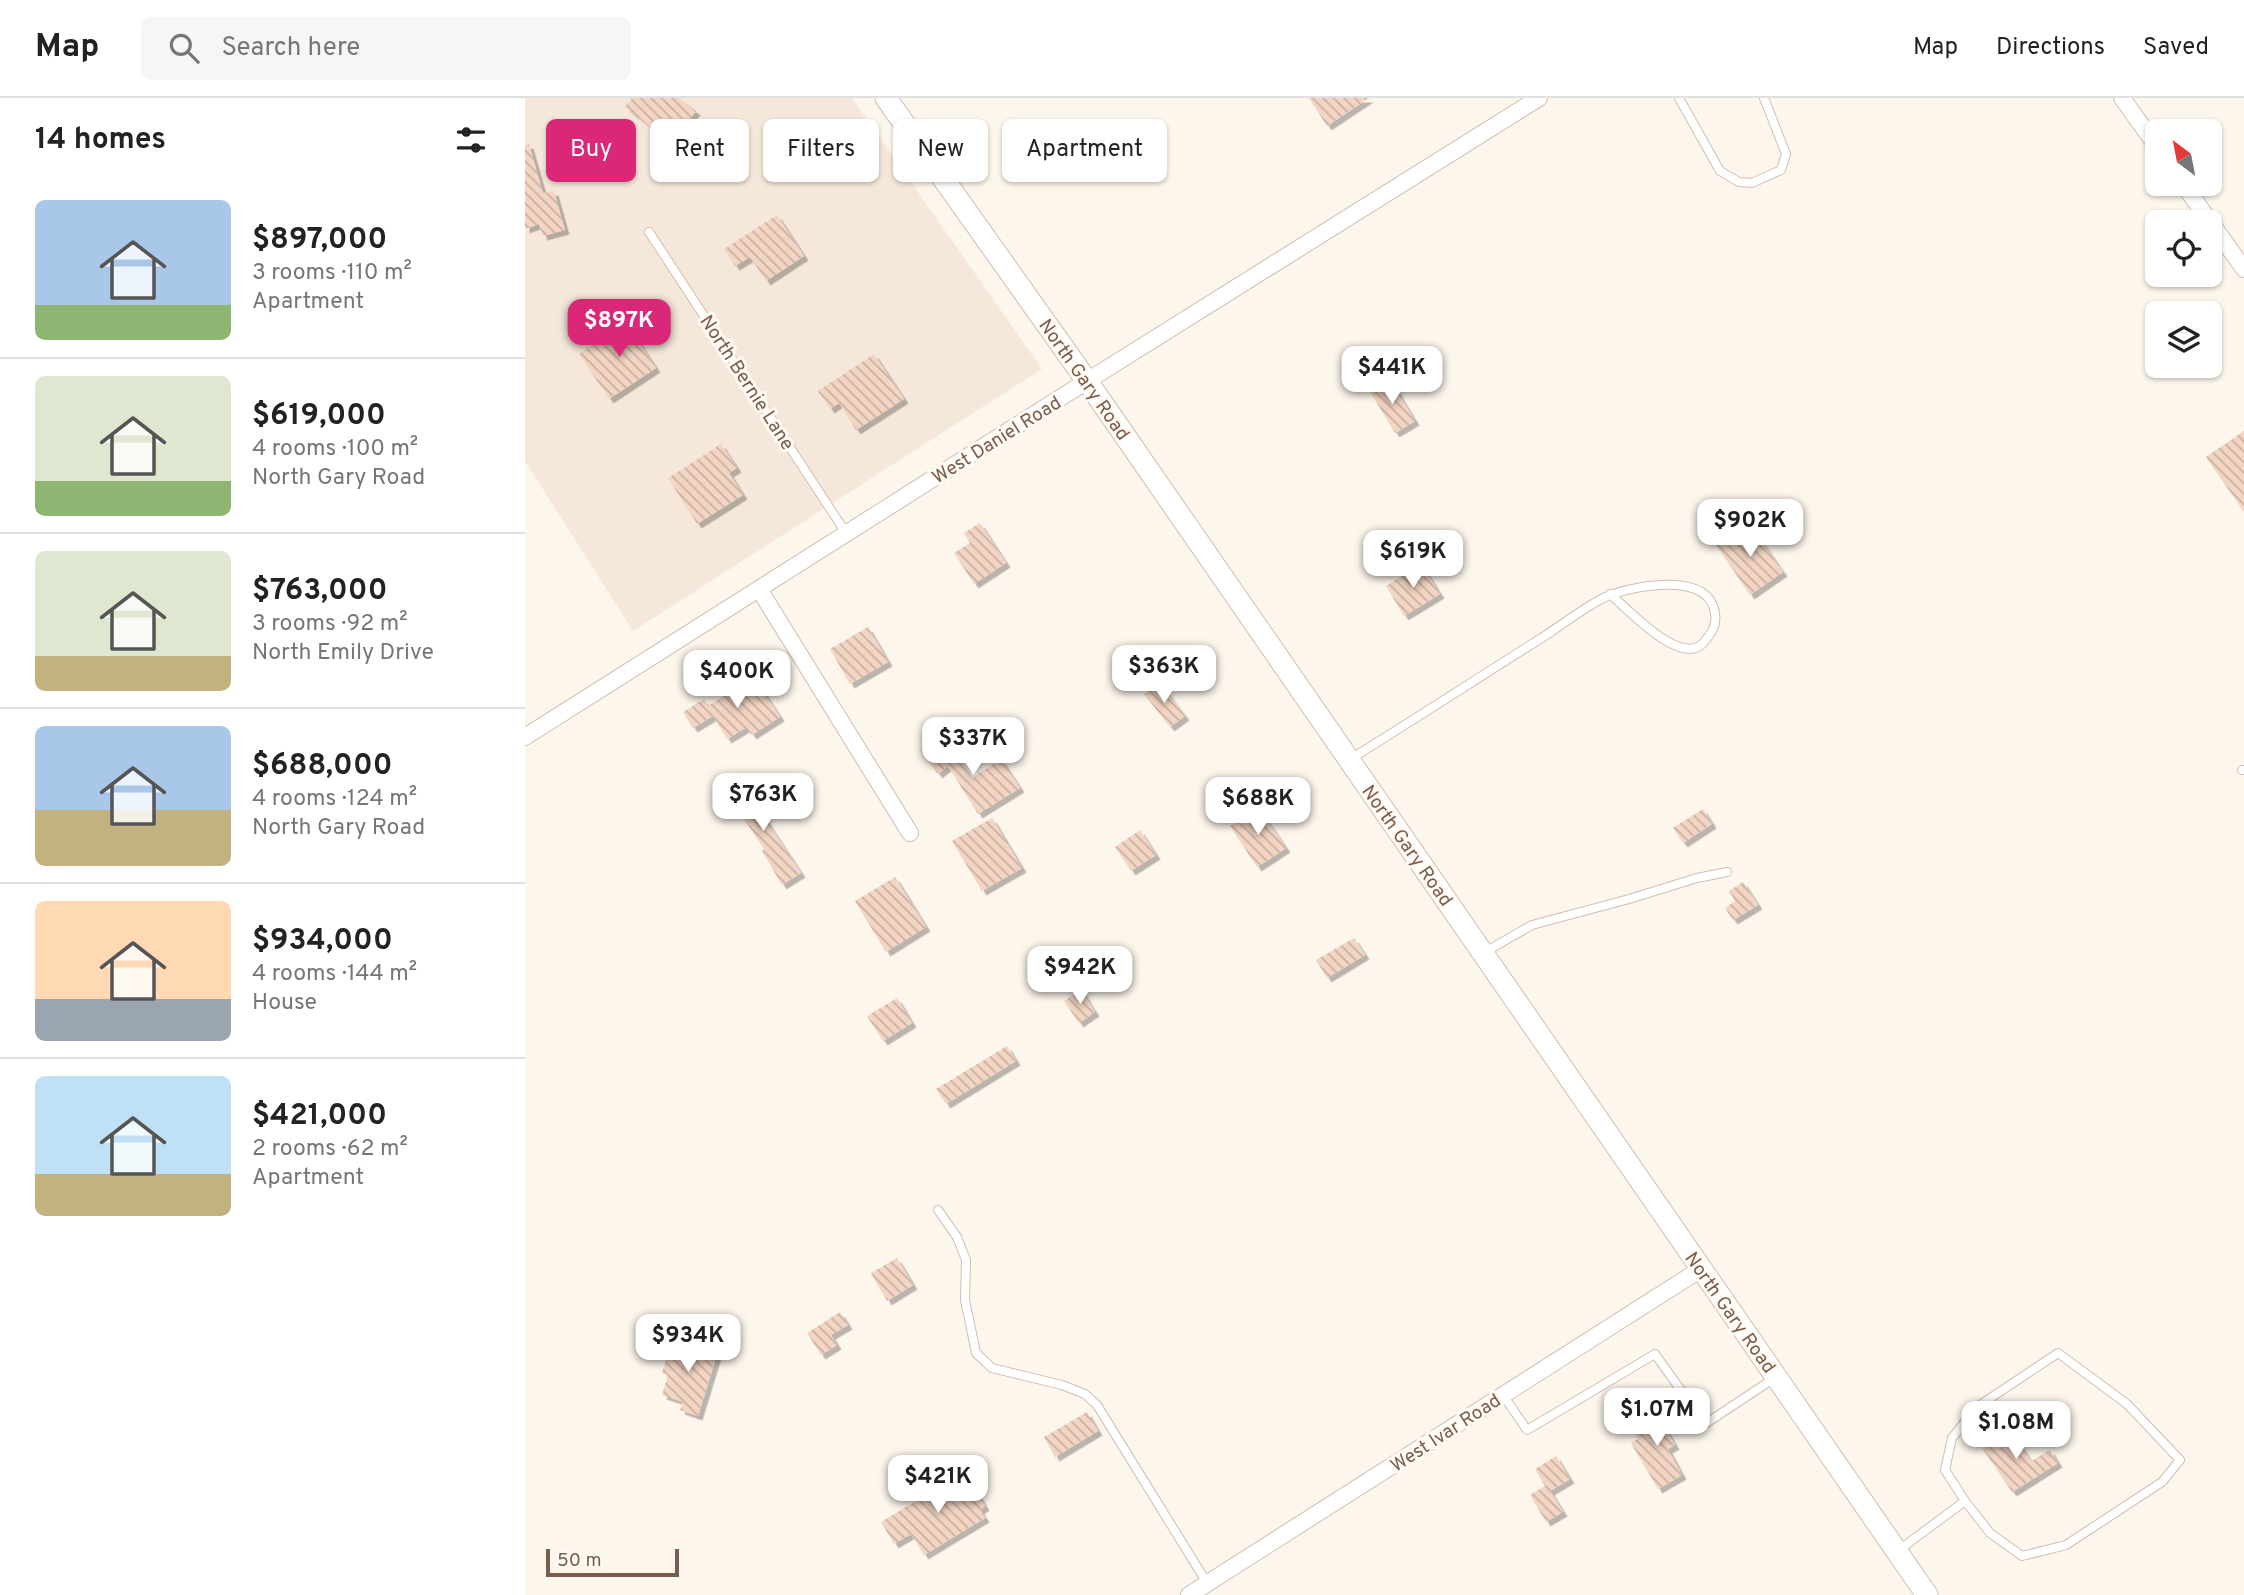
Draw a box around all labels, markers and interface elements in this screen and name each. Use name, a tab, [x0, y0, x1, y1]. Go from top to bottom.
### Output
search box	[141, 17, 631, 80]
text: Map	[35, 27, 99, 69]
icon: search	[165, 29, 203, 67]
text: Search here	[221, 32, 360, 65]
text: Map	[1913, 33, 1958, 63]
text: Directions	[1996, 33, 2105, 63]
text: Saved	[2143, 33, 2209, 63]
chip: Buy	[546, 119, 636, 182]
chip: Rent	[650, 119, 749, 182]
chip: Filters	[763, 119, 879, 182]
chip: New	[893, 119, 988, 182]
chip: Apartment	[1002, 119, 1167, 182]
north arrow	[2145, 119, 2223, 196]
map controls	[2145, 119, 2222, 378]
icon: filters	[452, 121, 490, 159]
text: 14 homes	[35, 122, 166, 159]
button: locate	[2145, 210, 2222, 287]
text: $897,000	[252, 222, 387, 259]
icon: home	[91, 228, 175, 312]
text: 3 rooms · 110 m²	[252, 259, 412, 288]
text: Apartment	[252, 288, 364, 317]
pin: $897K	[570, 300, 668, 359]
button: layers	[2145, 301, 2222, 378]
text: $897K	[584, 307, 654, 336]
street label: North Bernie Lane	[694, 311, 799, 455]
street label: North Gary Road	[1033, 315, 1134, 446]
pin: $441K	[1343, 346, 1441, 406]
text: $441K	[1358, 354, 1426, 383]
street label: West Daniel Road	[928, 391, 1066, 490]
text: $619,000	[252, 398, 386, 435]
icon: home	[91, 404, 175, 488]
text: 4 rooms · 100 m²	[252, 435, 418, 464]
text: North Gary Road	[252, 464, 425, 493]
pin: $902K	[1701, 500, 1799, 559]
text: $902K	[1713, 507, 1787, 536]
pin: $619K	[1364, 531, 1462, 590]
text: $619K	[1379, 538, 1447, 567]
text: $763,000	[252, 573, 387, 610]
icon: home	[91, 579, 175, 663]
text: 3 rooms · 92 m²	[252, 610, 408, 639]
text: North Emily Drive	[252, 639, 434, 668]
pin: $363K	[1115, 646, 1213, 705]
pin: $400K	[688, 650, 786, 710]
text: $363K	[1128, 653, 1200, 682]
text: $400K	[699, 658, 775, 687]
pin: $337K	[924, 718, 1022, 777]
text: $337K	[938, 725, 1008, 754]
text: $688,000	[252, 748, 392, 785]
icon: home	[91, 754, 175, 838]
pin: $763K	[714, 774, 812, 833]
pin: $688K	[1209, 778, 1307, 837]
text: $763K	[728, 781, 798, 810]
street label: North Gary Road	[1356, 781, 1457, 912]
text: 4 rooms · 124 m²	[252, 785, 417, 814]
text: $688K	[1221, 785, 1295, 814]
text: North Gary Road	[252, 814, 425, 843]
text: $934,000	[252, 923, 393, 960]
icon: home	[91, 929, 175, 1013]
pin: $942K	[1031, 946, 1129, 1006]
text: $942K	[1043, 954, 1117, 983]
text: 4 rooms · 144 m²	[252, 960, 417, 989]
text: House	[252, 989, 317, 1018]
text: $421,000	[252, 1098, 387, 1135]
icon: home	[91, 1104, 175, 1188]
text: 2 rooms · 62 m²	[252, 1135, 408, 1164]
text: Apartment	[252, 1164, 364, 1193]
street label: North Gary Road	[1679, 1248, 1780, 1379]
pin: $934K	[639, 1314, 737, 1374]
text: $934K	[652, 1322, 724, 1351]
pin: $1.07M	[1600, 1388, 1714, 1448]
street label: West Ivar Road	[1386, 1389, 1506, 1478]
text: $1.07M	[1620, 1396, 1694, 1425]
pin: $1.08M	[1959, 1402, 2073, 1461]
text: $1.08M	[1978, 1409, 2054, 1438]
pin: $421K	[889, 1456, 987, 1515]
text: $421K	[904, 1463, 972, 1492]
scale bar	[546, 1546, 679, 1578]
text: 50 m	[557, 1549, 602, 1573]

